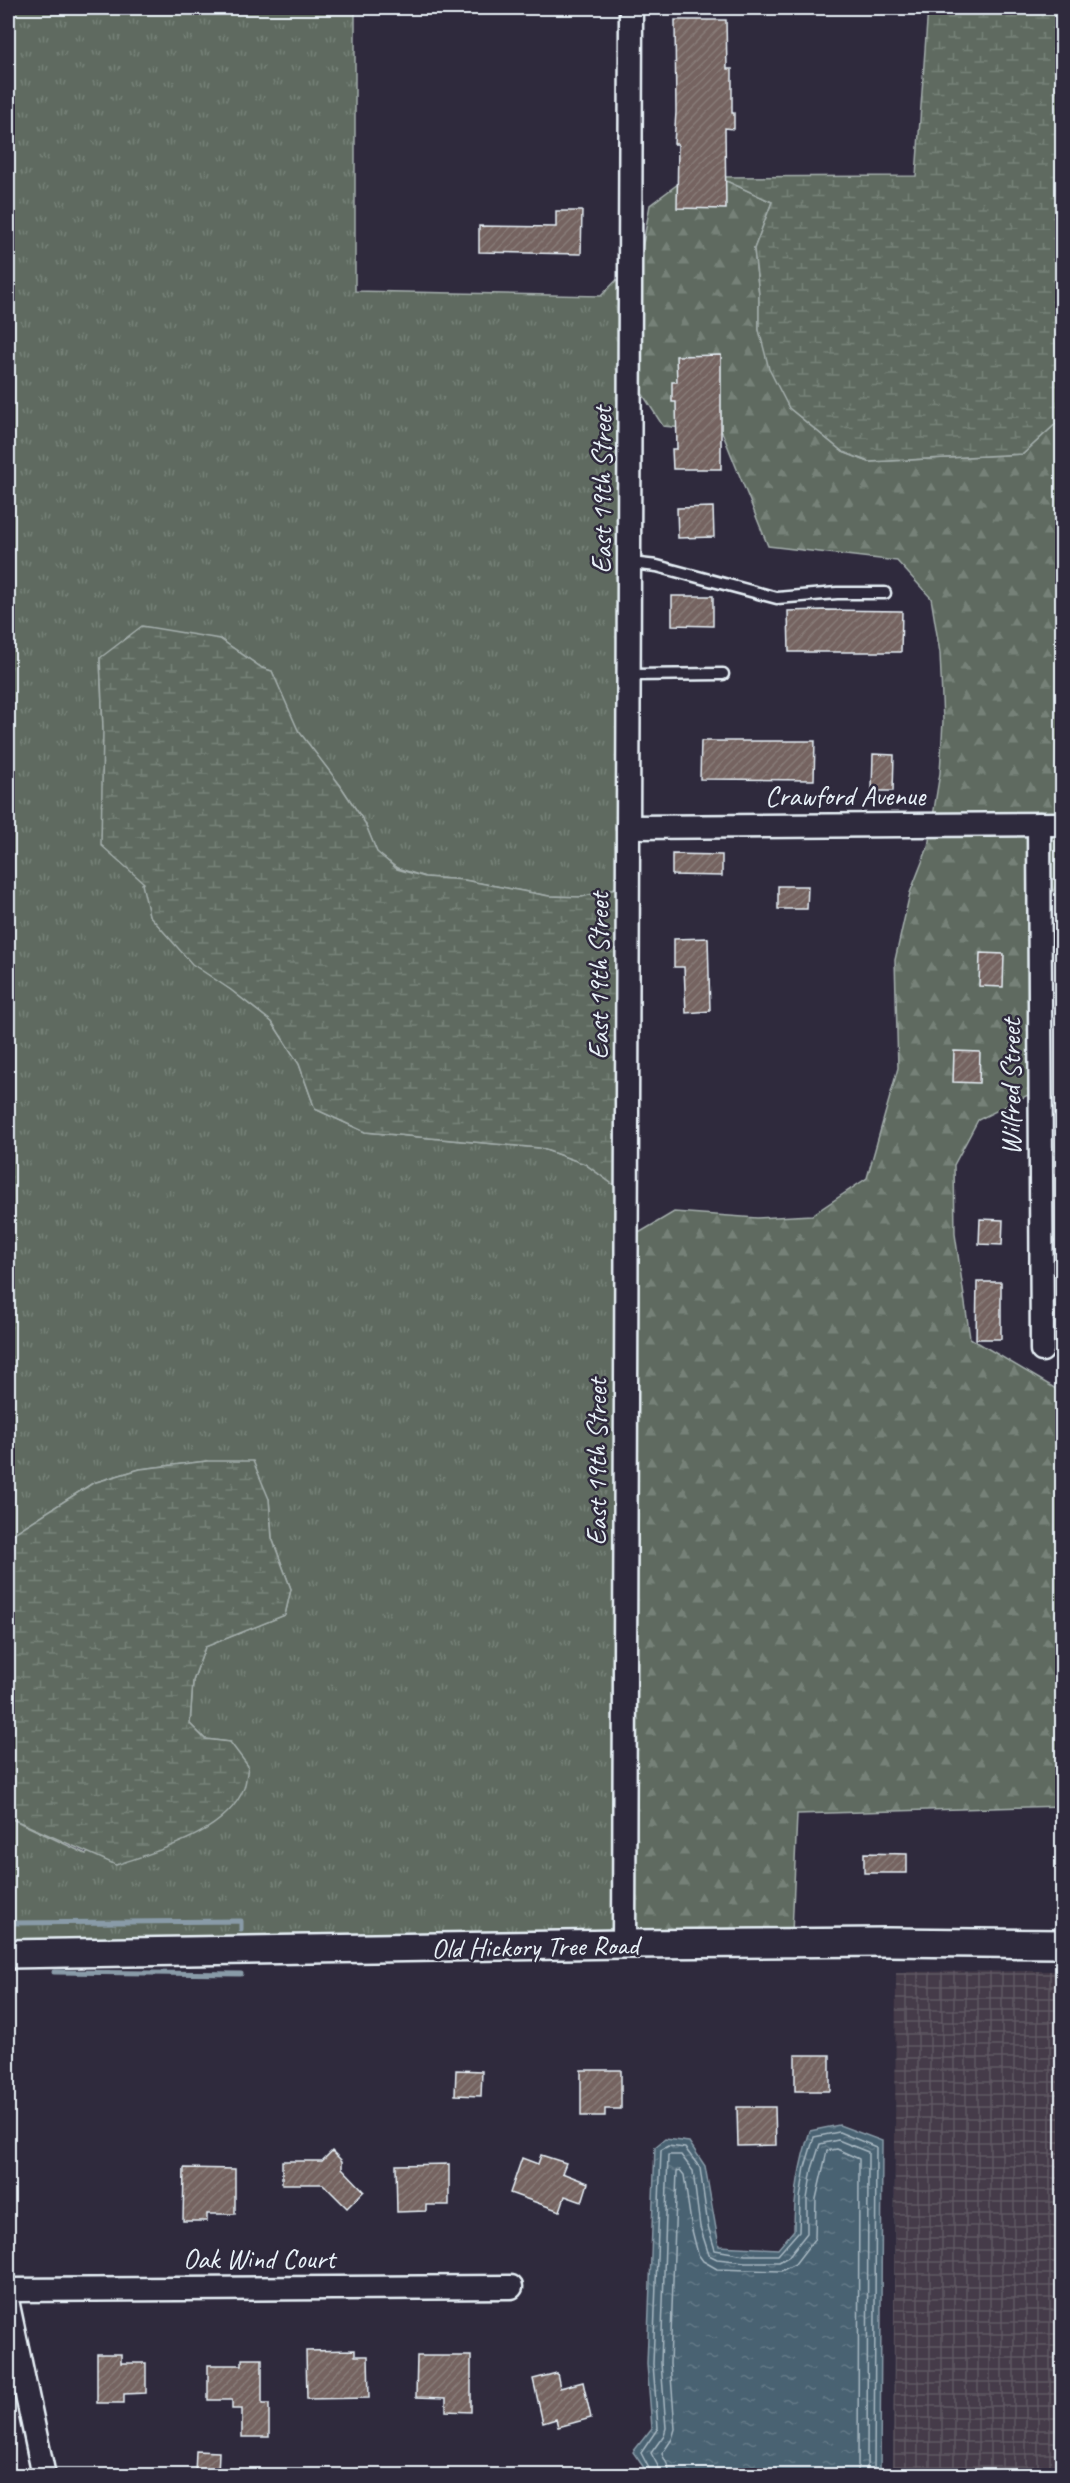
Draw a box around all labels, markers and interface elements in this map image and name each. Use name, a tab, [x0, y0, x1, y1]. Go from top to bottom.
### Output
street label: East 19th Street	[584, 404, 619, 574]
street label: Crawford Avenue	[765, 778, 927, 813]
street label: East 19th Street	[581, 890, 616, 1060]
street label: Wilfred Street	[993, 1016, 1028, 1155]
street label: East 19th Street	[579, 1376, 614, 1546]
street label: Old Hickory Tree Road	[431, 1927, 643, 1966]
street label: Oak Wind Court	[183, 2241, 338, 2276]

